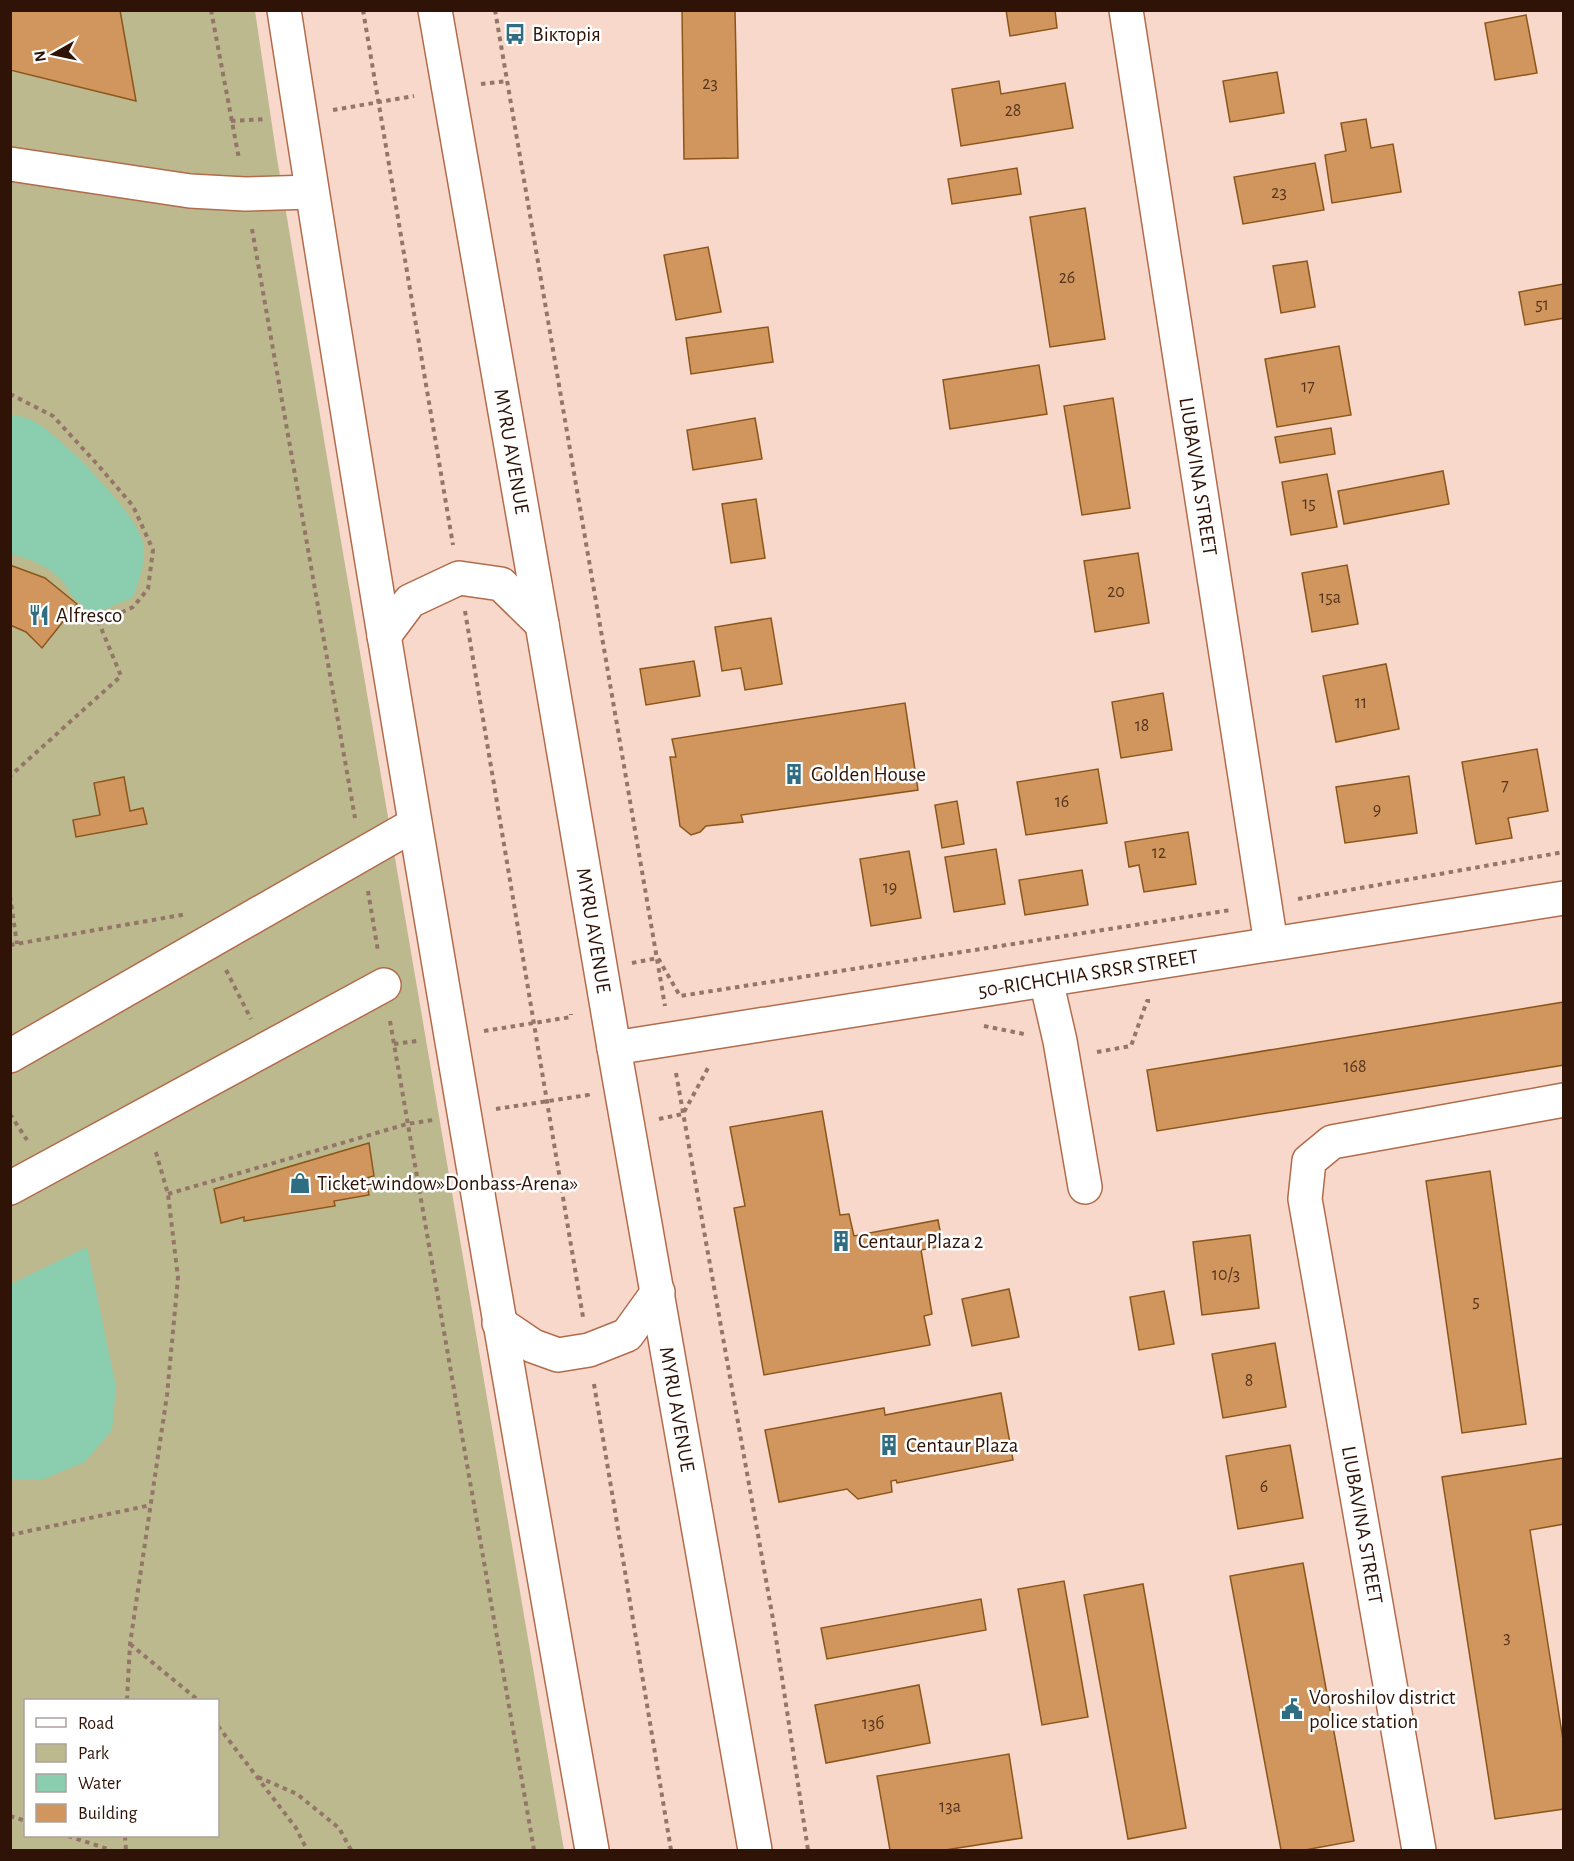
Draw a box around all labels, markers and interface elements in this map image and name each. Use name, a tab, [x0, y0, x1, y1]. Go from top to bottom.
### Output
bus stop icon: Вікторія	[503, 22, 527, 46]
north arrow	[24, 24, 84, 84]
place label: Вікторія	[532, 24, 601, 45]
text: N	[31, 49, 49, 63]
house number: 23	[702, 75, 718, 93]
house number: 28	[1005, 102, 1021, 120]
house number: 23	[1271, 184, 1287, 202]
house number: 26	[1059, 269, 1075, 287]
house number: 51	[1535, 296, 1549, 314]
house number: 17	[1301, 378, 1315, 396]
street label: MYRU AVENUE	[491, 387, 533, 516]
street label: LIUBAVINA STREET	[1176, 396, 1221, 557]
house number: 15	[1302, 495, 1316, 513]
house number: 20	[1107, 583, 1125, 601]
house number: 15а	[1319, 589, 1341, 607]
restaurant icon: Alfresco	[27, 603, 51, 627]
place label: Alfresco	[56, 605, 122, 626]
house number: 11	[1355, 694, 1367, 712]
house number: 18	[1135, 717, 1149, 735]
building icon: Golden House	[782, 762, 806, 786]
place label: Golden House	[811, 764, 926, 785]
house number: 7	[1501, 777, 1509, 795]
house number: 16	[1055, 793, 1069, 811]
house number: 9	[1373, 801, 1381, 819]
house number: 12	[1152, 844, 1166, 862]
street label: MYRU AVENUE	[573, 866, 615, 995]
house number: 19	[883, 879, 897, 897]
street label: 50-RICHCHIA SRSR STREET	[976, 945, 1200, 1001]
house number: 168	[1343, 1058, 1367, 1076]
shop icon: Ticket-window»Donbass-Arena»	[288, 1171, 312, 1195]
place label: Ticket-window»Donbass-Arena»	[317, 1173, 578, 1194]
building icon: Centaur Plaza 2	[829, 1229, 853, 1253]
place label: Centaur Plaza 2	[858, 1231, 983, 1252]
house number: 10/3	[1212, 1266, 1240, 1284]
house number: 5	[1472, 1293, 1480, 1311]
street label: MYRU AVENUE	[656, 1345, 699, 1473]
house number: 8	[1245, 1372, 1253, 1390]
building icon: Centaur Plaza	[877, 1433, 901, 1457]
place label: Centaur Plaza	[906, 1435, 1019, 1456]
street label: LIUBAVINA STREET	[1338, 1444, 1386, 1606]
house number: 6	[1260, 1478, 1268, 1496]
house number: 3	[1503, 1629, 1511, 1647]
place label: Voroshilov district police station	[1309, 1687, 1456, 1732]
public building icon: Voroshilov district police station	[1280, 1697, 1304, 1721]
legend	[24, 1699, 219, 1837]
house number: 13б	[862, 1714, 884, 1733]
text: Road	[78, 1715, 114, 1733]
text: Park	[78, 1745, 110, 1763]
text: Water	[78, 1775, 121, 1793]
house number: 13а	[939, 1798, 961, 1816]
text: Building	[78, 1805, 138, 1823]

